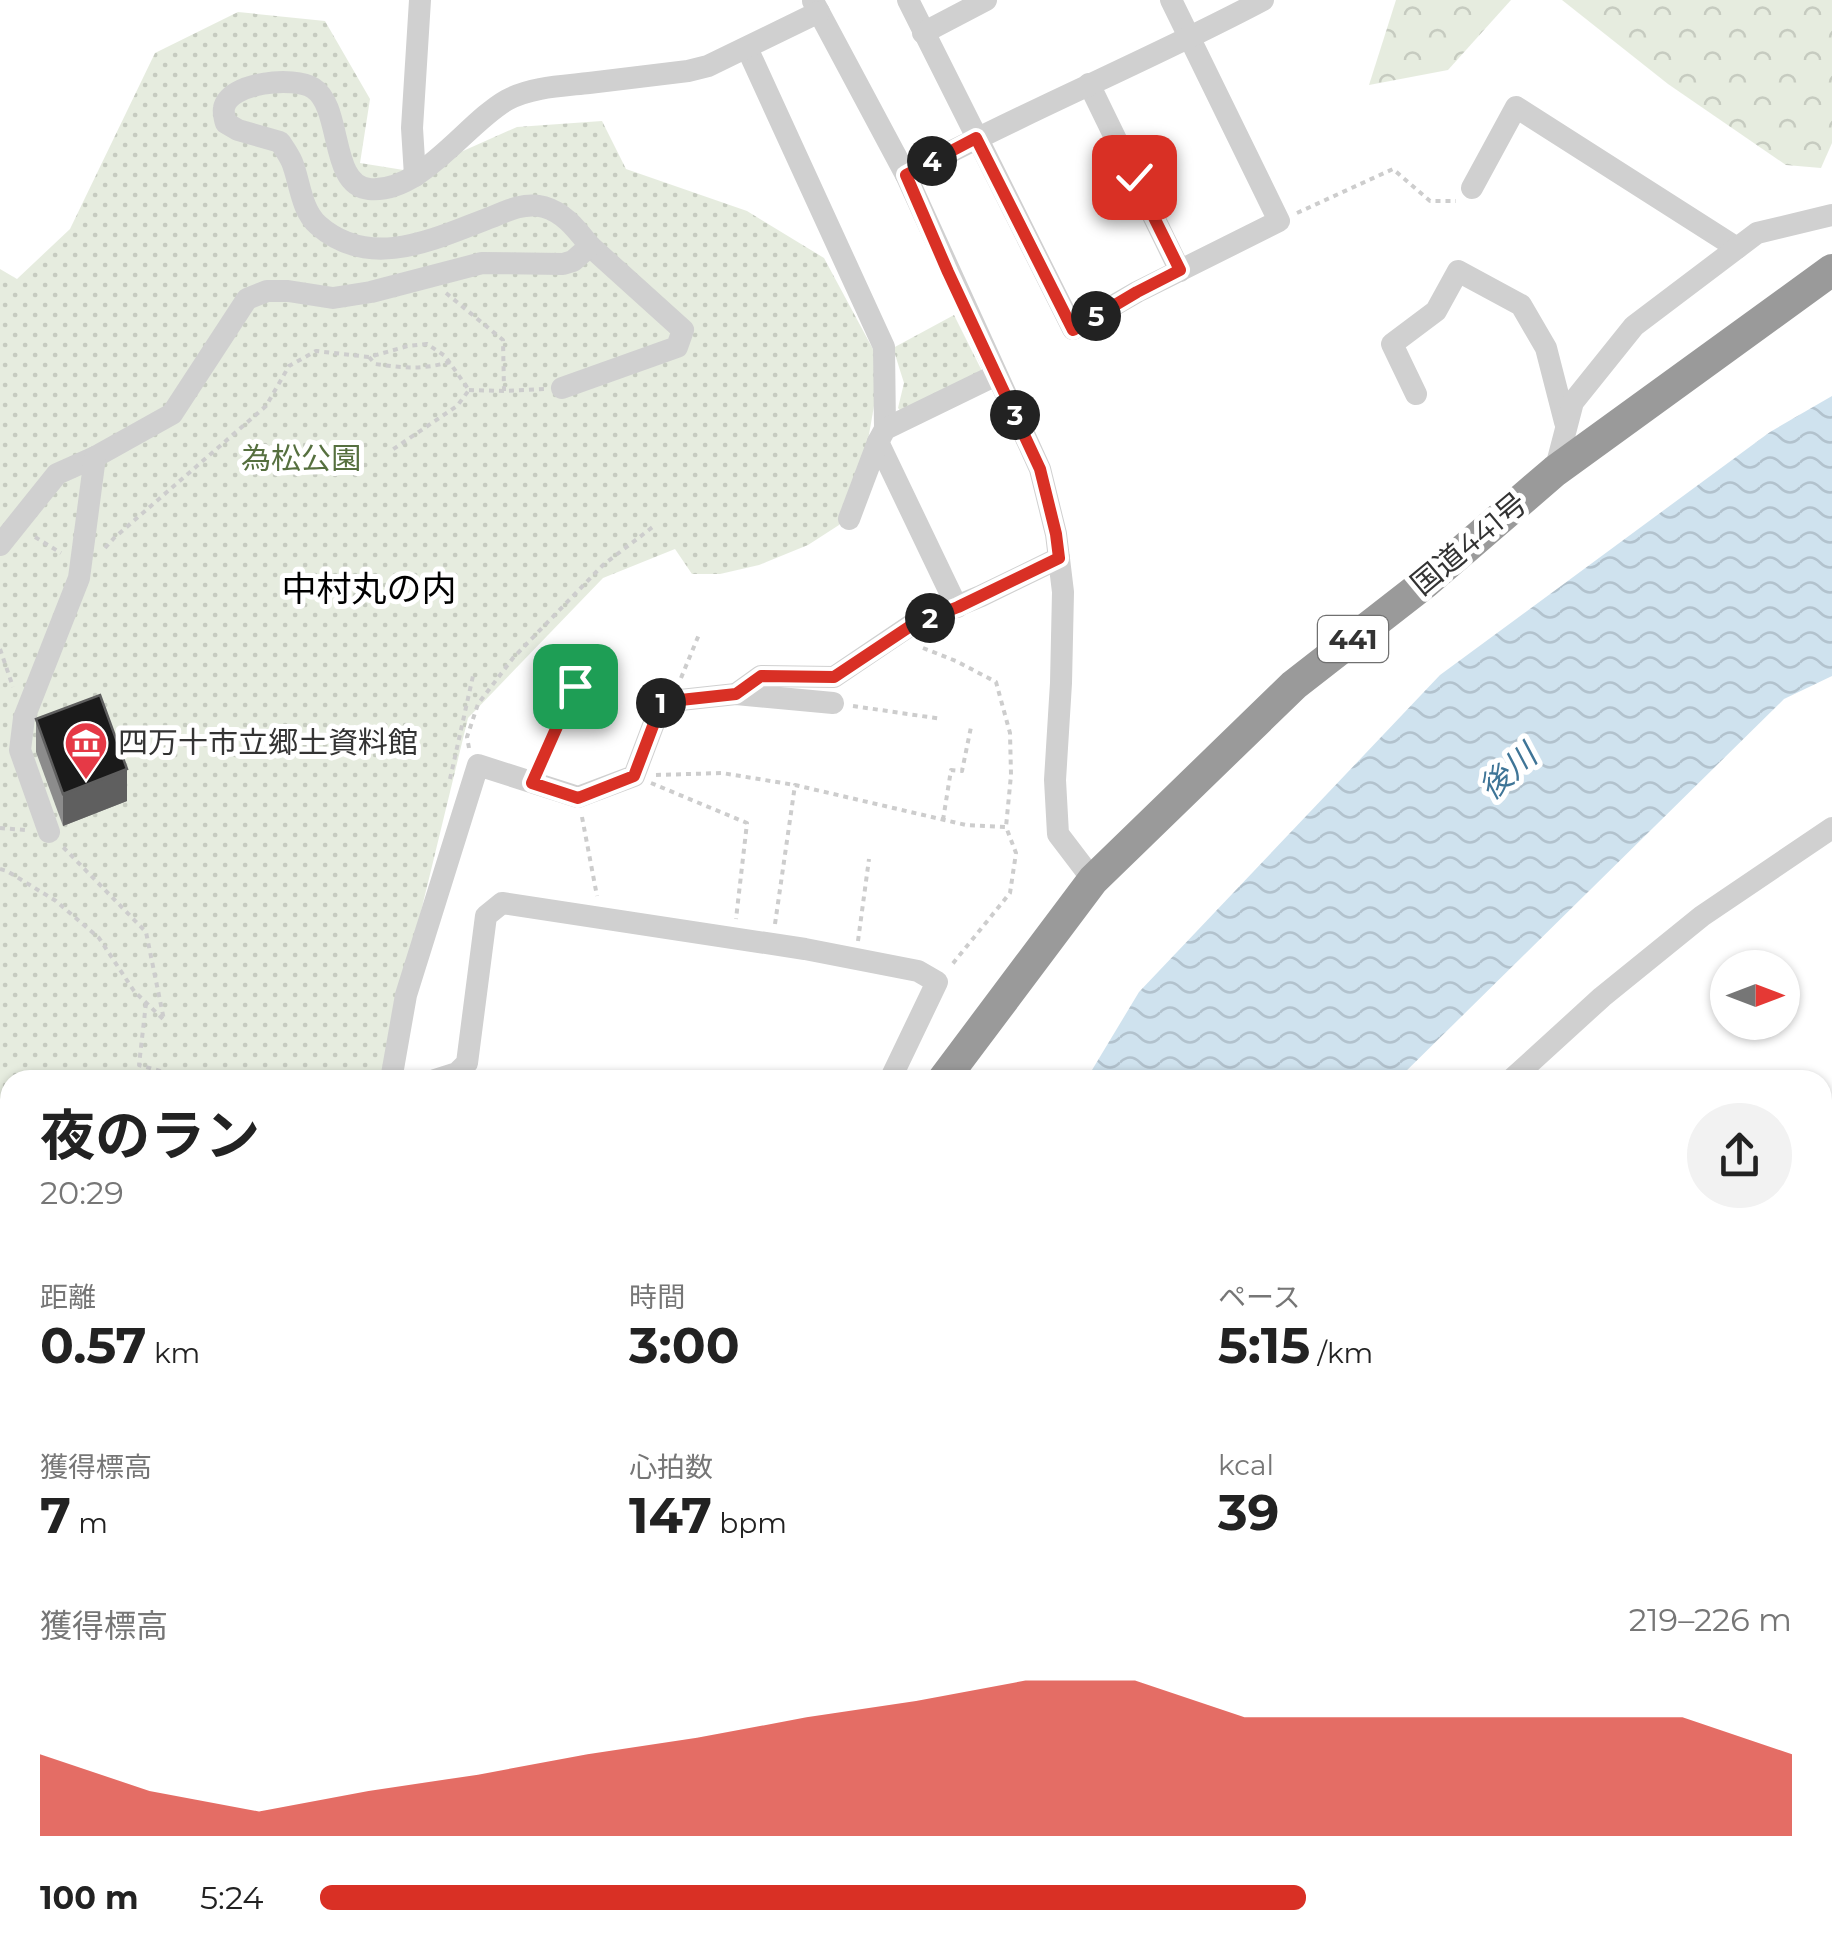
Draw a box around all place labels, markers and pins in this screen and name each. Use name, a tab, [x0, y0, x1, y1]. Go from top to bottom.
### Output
pin	[1092, 135, 1177, 220]
pin: 4	[907, 136, 957, 186]
pin: 5	[1071, 291, 1121, 341]
pin: 3	[990, 390, 1040, 440]
pin: 2	[905, 593, 955, 643]
pin	[533, 644, 618, 729]
pin: 1	[636, 678, 686, 728]
museum icon: 四万十市立郷土資料館	[63, 720, 109, 781]
place label: 四万十市立郷土資料館	[118, 724, 418, 761]

